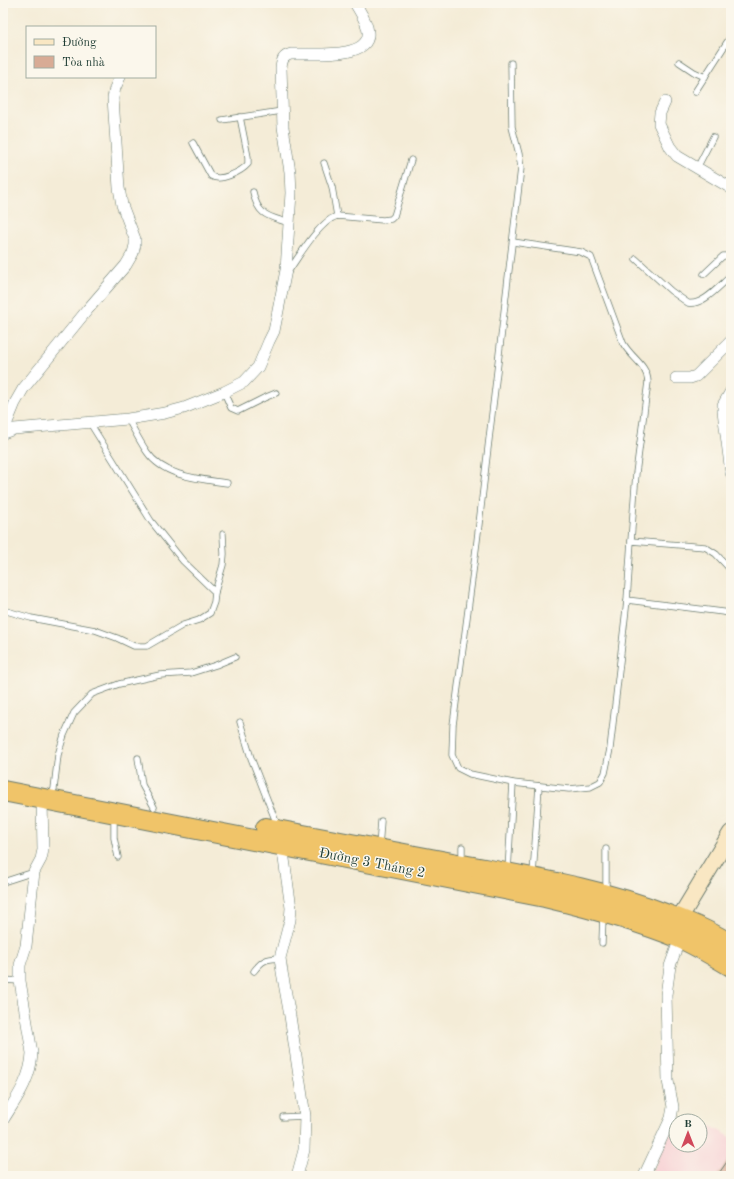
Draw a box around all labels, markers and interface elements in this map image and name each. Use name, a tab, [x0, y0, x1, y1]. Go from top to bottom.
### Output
legend	[26, 26, 156, 78]
text: Đường	[62, 37, 97, 49]
text: Tòa nhà	[62, 57, 105, 69]
street label: Đường 3 Tháng 2	[318, 846, 426, 880]
north arrow	[668, 1113, 708, 1153]
text: B	[684, 1119, 692, 1130]

